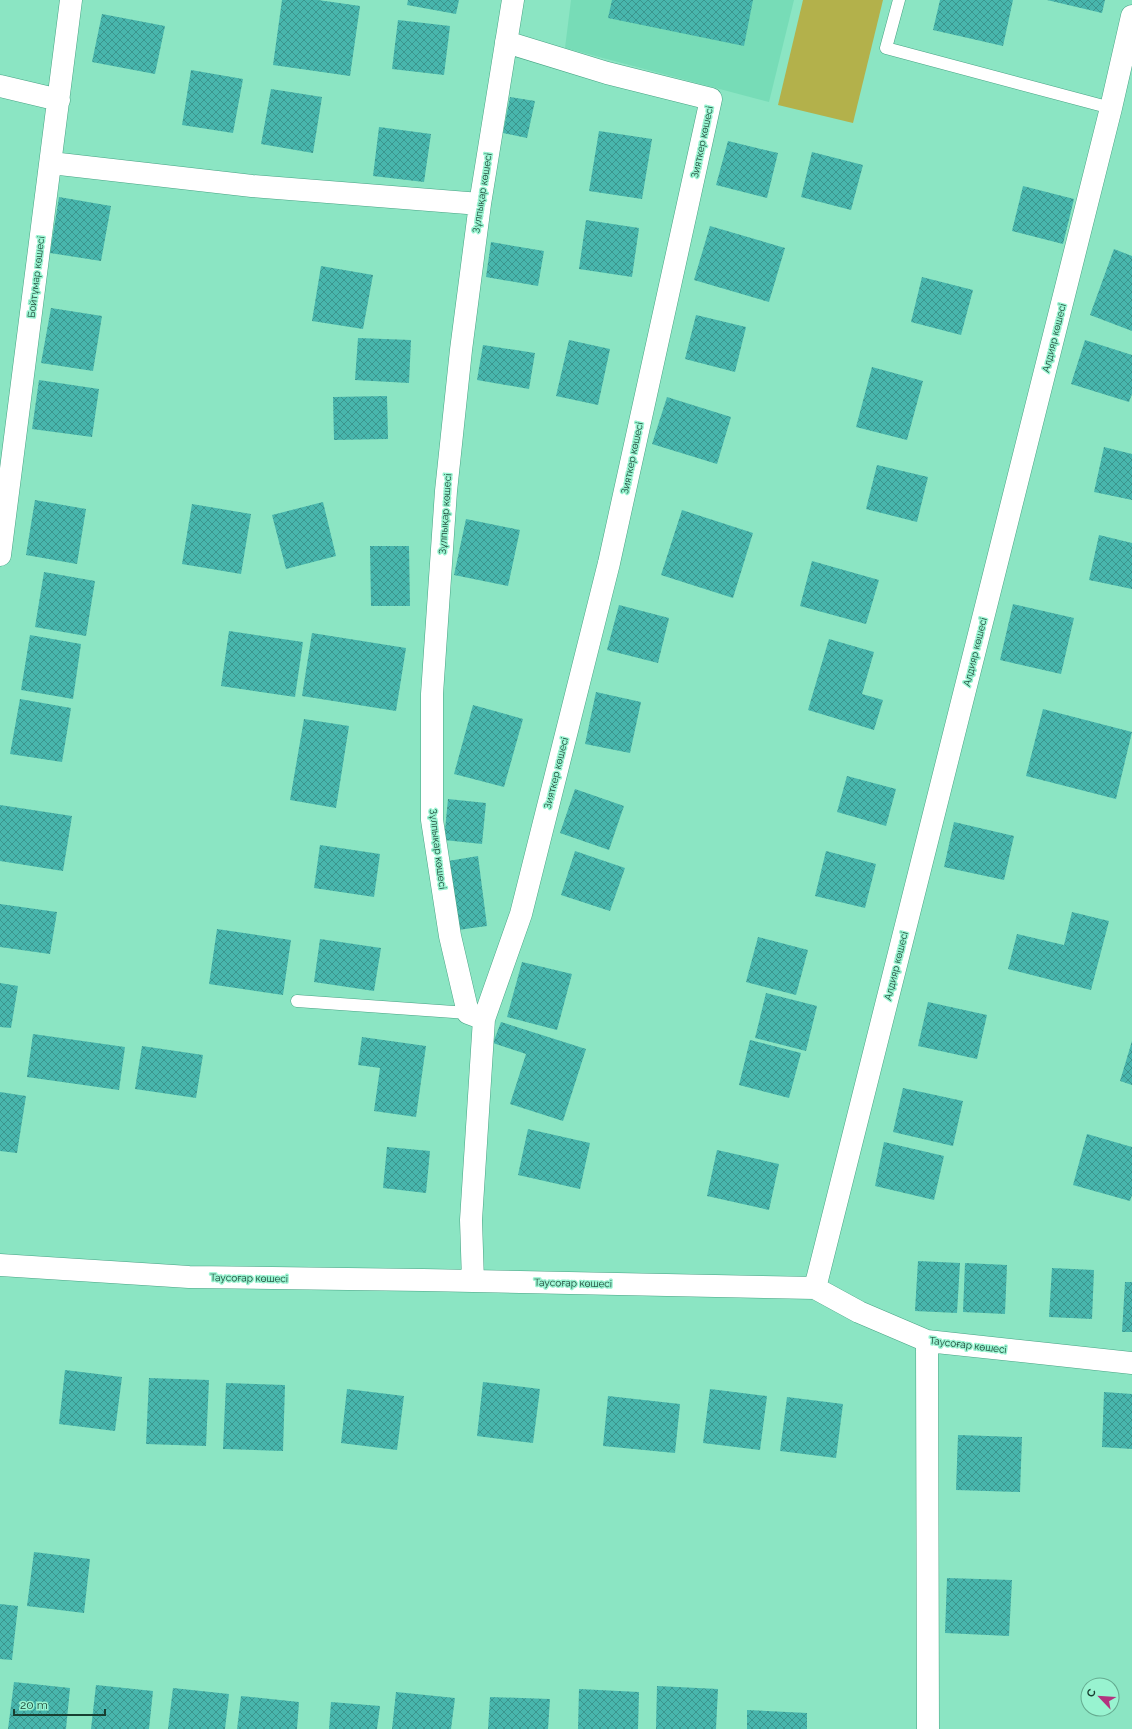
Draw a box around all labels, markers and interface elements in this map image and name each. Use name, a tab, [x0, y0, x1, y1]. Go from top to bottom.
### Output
street label: Зияткер көшесі	[689, 105, 715, 179]
street label: Зұлпықар көшесі	[470, 152, 494, 234]
street label: Бойтұмар көшесі	[26, 235, 46, 319]
street label: Алдияр көшесі	[1040, 302, 1068, 374]
street label: Зияткер көшесі	[619, 421, 645, 495]
street label: Зұлпықар көшесі	[437, 473, 453, 555]
street label: Алдияр көшесі	[961, 616, 989, 688]
street label: Зияткер көшесі	[542, 736, 570, 810]
street label: Зұлпықар көшесі	[428, 808, 448, 890]
street label: Алдияр көшесі	[882, 930, 910, 1002]
street label: Тауcоғар көшесі	[210, 1272, 288, 1284]
street label: Тауcоғар көшесі	[534, 1277, 612, 1289]
street label: Тауcоғар көшесі	[929, 1335, 1007, 1355]
north arrow	[1080, 1677, 1120, 1717]
text: С	[1084, 1686, 1099, 1699]
scale bar	[14, 1691, 105, 1717]
text: 20 m	[20, 1698, 48, 1712]

